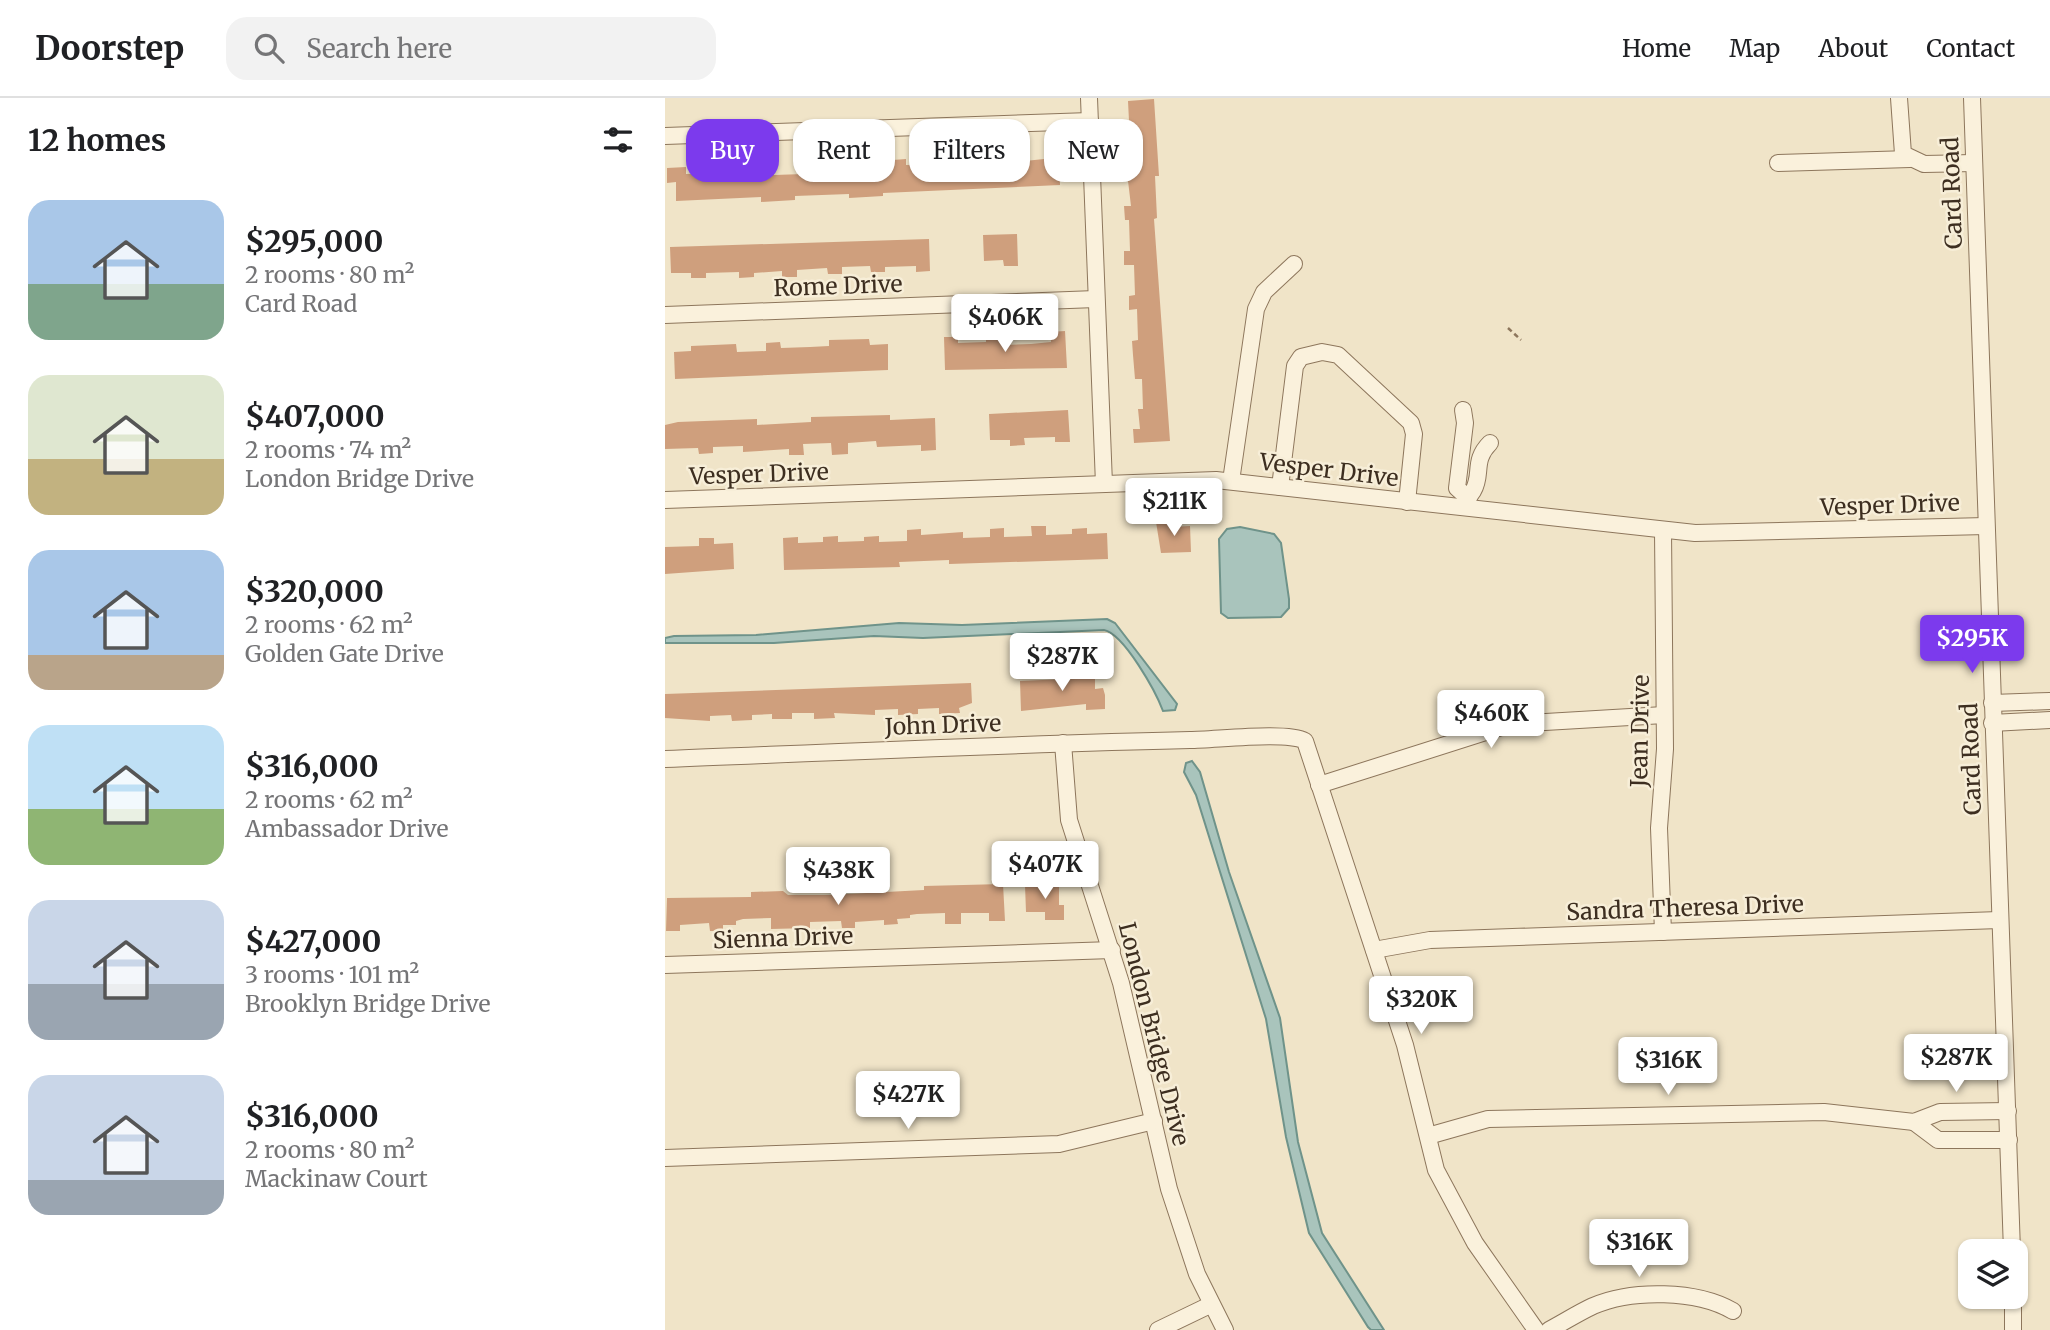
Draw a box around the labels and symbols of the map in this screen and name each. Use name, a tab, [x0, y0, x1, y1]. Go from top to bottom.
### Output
street label: Card Road	[1935, 136, 1968, 250]
street label: Rome Drive	[773, 269, 903, 302]
pin: $406K	[956, 294, 1054, 354]
street label: Vesper Drive	[1257, 446, 1400, 492]
street label: Vesper Drive	[688, 457, 829, 490]
pin: $211K	[1125, 478, 1223, 538]
street label: Vesper Drive	[1819, 488, 1960, 521]
pin: $295K	[1923, 616, 2021, 675]
pin: $287K	[1013, 634, 1111, 693]
street label: Jean Drive	[1624, 674, 1655, 789]
pin: $460K	[1442, 690, 1540, 750]
street label: Card Road	[1954, 702, 1987, 816]
street label: John Drive	[883, 708, 1002, 741]
pin: $407K	[996, 842, 1094, 901]
pin: $438K	[789, 848, 887, 907]
street label: Sandra Theresa Drive	[1566, 889, 1804, 926]
street label: London Bridge Drive	[1113, 919, 1196, 1149]
street label: Sienna Drive	[712, 921, 854, 954]
pin: $320K	[1372, 976, 1470, 1036]
pin: $287K	[1907, 1034, 2005, 1094]
pin: $316K	[1619, 1038, 1717, 1097]
pin: $427K	[859, 1072, 957, 1131]
pin: $316K	[1590, 1220, 1688, 1279]

